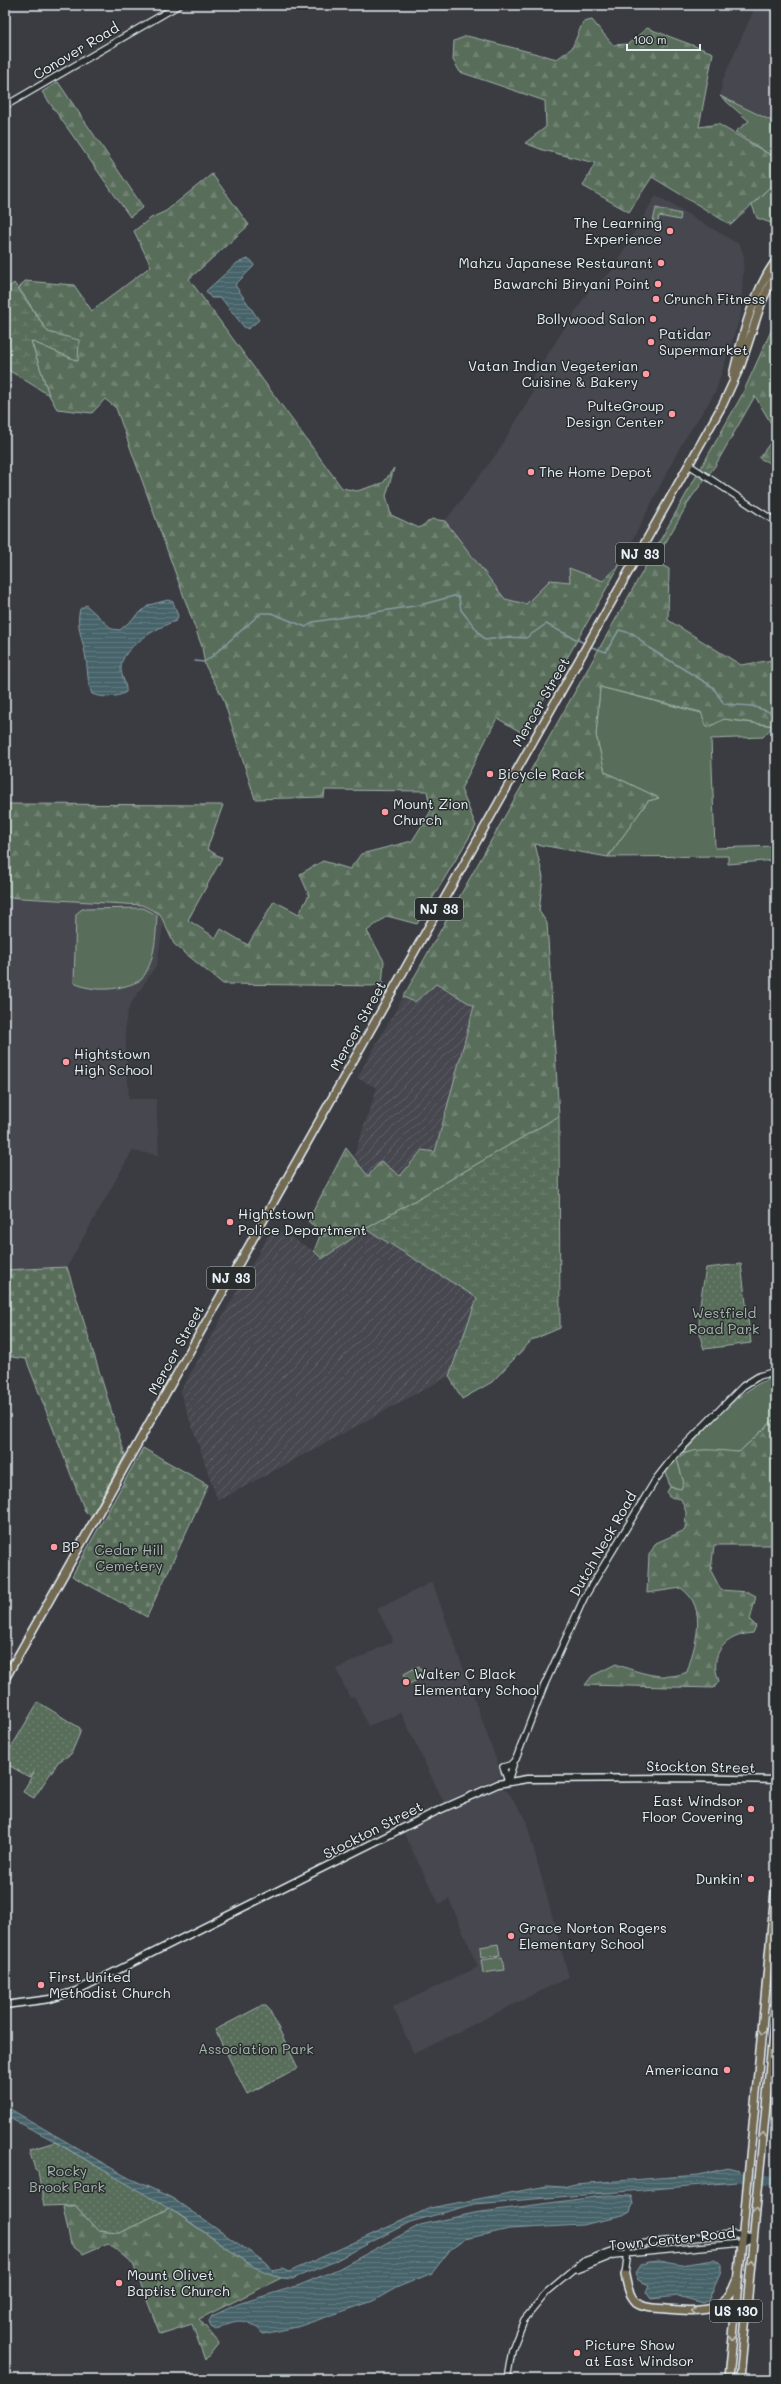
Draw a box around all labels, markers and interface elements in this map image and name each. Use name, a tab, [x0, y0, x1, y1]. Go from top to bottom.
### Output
street label: Conover Road	[29, 17, 122, 84]
scale bar	[627, 26, 700, 52]
text: 100 m	[633, 31, 667, 47]
place label: The Learning Experience	[573, 213, 662, 248]
marker: The Learning Experience	[665, 226, 675, 236]
place label: Mahzu Japanese Restaurant	[459, 253, 653, 272]
marker: Mahzu Japanese Restaurant	[656, 258, 666, 268]
place label: Bawarchi Biryani Point	[493, 274, 650, 293]
marker: Bawarchi Biryani Point	[653, 279, 663, 289]
place label: Crunch Fitness	[664, 289, 765, 308]
marker: Crunch Fitness	[651, 294, 661, 304]
place label: Bollywood Salon	[537, 309, 645, 328]
marker: Bollywood Salon	[648, 314, 658, 324]
place label: Patidar Supermarket	[659, 324, 748, 359]
marker: Patidar Supermarket	[646, 337, 656, 347]
place label: Vatan Indian Vegeterian Cuisine & Bakery	[468, 356, 638, 391]
marker: Vatan Indian Vegeterian Cuisine & Bakery	[641, 369, 651, 379]
place label: PulteGroup Design Center	[566, 396, 664, 431]
marker: PulteGroup Design Center	[667, 409, 677, 419]
place label: The Home Depot	[539, 462, 652, 481]
marker: The Home Depot	[526, 467, 536, 477]
road number: NJ 33	[616, 543, 664, 565]
street label: Mercer Street	[507, 654, 574, 750]
place label: Bicycle Rack	[498, 764, 585, 783]
marker: Bicycle Rack	[485, 769, 495, 779]
place label: Mount Zion Church	[393, 794, 468, 829]
marker: Mount Zion Church	[380, 807, 390, 817]
road number: NJ 33	[415, 898, 463, 920]
street label: Mercer Street	[325, 977, 390, 1074]
place label: Hightstown High School	[74, 1044, 153, 1079]
marker: Hightstown High School	[61, 1057, 71, 1067]
place label: Hightstown Police Department	[238, 1204, 367, 1239]
marker: Hightstown Police Department	[225, 1217, 235, 1227]
road number: NJ 33	[207, 1267, 255, 1289]
street label: Mercer Street	[143, 1301, 208, 1398]
park label: Westfield Road Park	[688, 1303, 760, 1338]
street label: Dutch Neck Road	[565, 1488, 640, 1600]
place label: BP	[62, 1537, 80, 1556]
park label: Cedar Hill Cemetery	[94, 1540, 164, 1575]
marker: BP	[49, 1542, 59, 1552]
place label: Walter C Black Elementary School	[414, 1664, 540, 1699]
marker: Walter C Black Elementary School	[401, 1677, 411, 1687]
street label: Stockton Street	[646, 1756, 756, 1777]
place label: East Windsor Floor Covering	[642, 1791, 743, 1826]
street label: Stockton Street	[320, 1796, 426, 1863]
marker: East Windsor Floor Covering	[746, 1804, 756, 1814]
place label: Dunkin'	[695, 1869, 743, 1888]
marker: Dunkin'	[746, 1874, 756, 1884]
place label: Grace Norton Rogers Elementary School	[519, 1918, 667, 1953]
marker: Grace Norton Rogers Elementary School	[506, 1931, 516, 1941]
place label: First United Methodist Church	[49, 1967, 171, 2002]
marker: First United Methodist Church	[36, 1980, 46, 1990]
one-way arrow	[758, 2029, 767, 2035]
park label: Association Park	[198, 2039, 314, 2058]
place label: Americana	[645, 2060, 719, 2079]
marker: Americana	[722, 2065, 732, 2075]
one-way arrow	[758, 2132, 767, 2138]
park label: Rocky Brook Park	[29, 2161, 105, 2196]
one-way arrow	[751, 2208, 760, 2214]
street label: Town Center Road	[608, 2222, 736, 2255]
one-way arrow	[746, 2260, 755, 2266]
place label: Mount Olivet Baptist Church	[127, 2265, 230, 2300]
marker: Mount Olivet Baptist Church	[114, 2278, 124, 2288]
road number: US 130	[710, 2300, 762, 2322]
one-way arrow	[691, 2306, 697, 2315]
place label: Picture Show at East Windsor	[585, 2335, 694, 2370]
one-way arrow	[729, 2335, 738, 2341]
marker: Picture Show at East Windsor	[572, 2348, 582, 2358]

